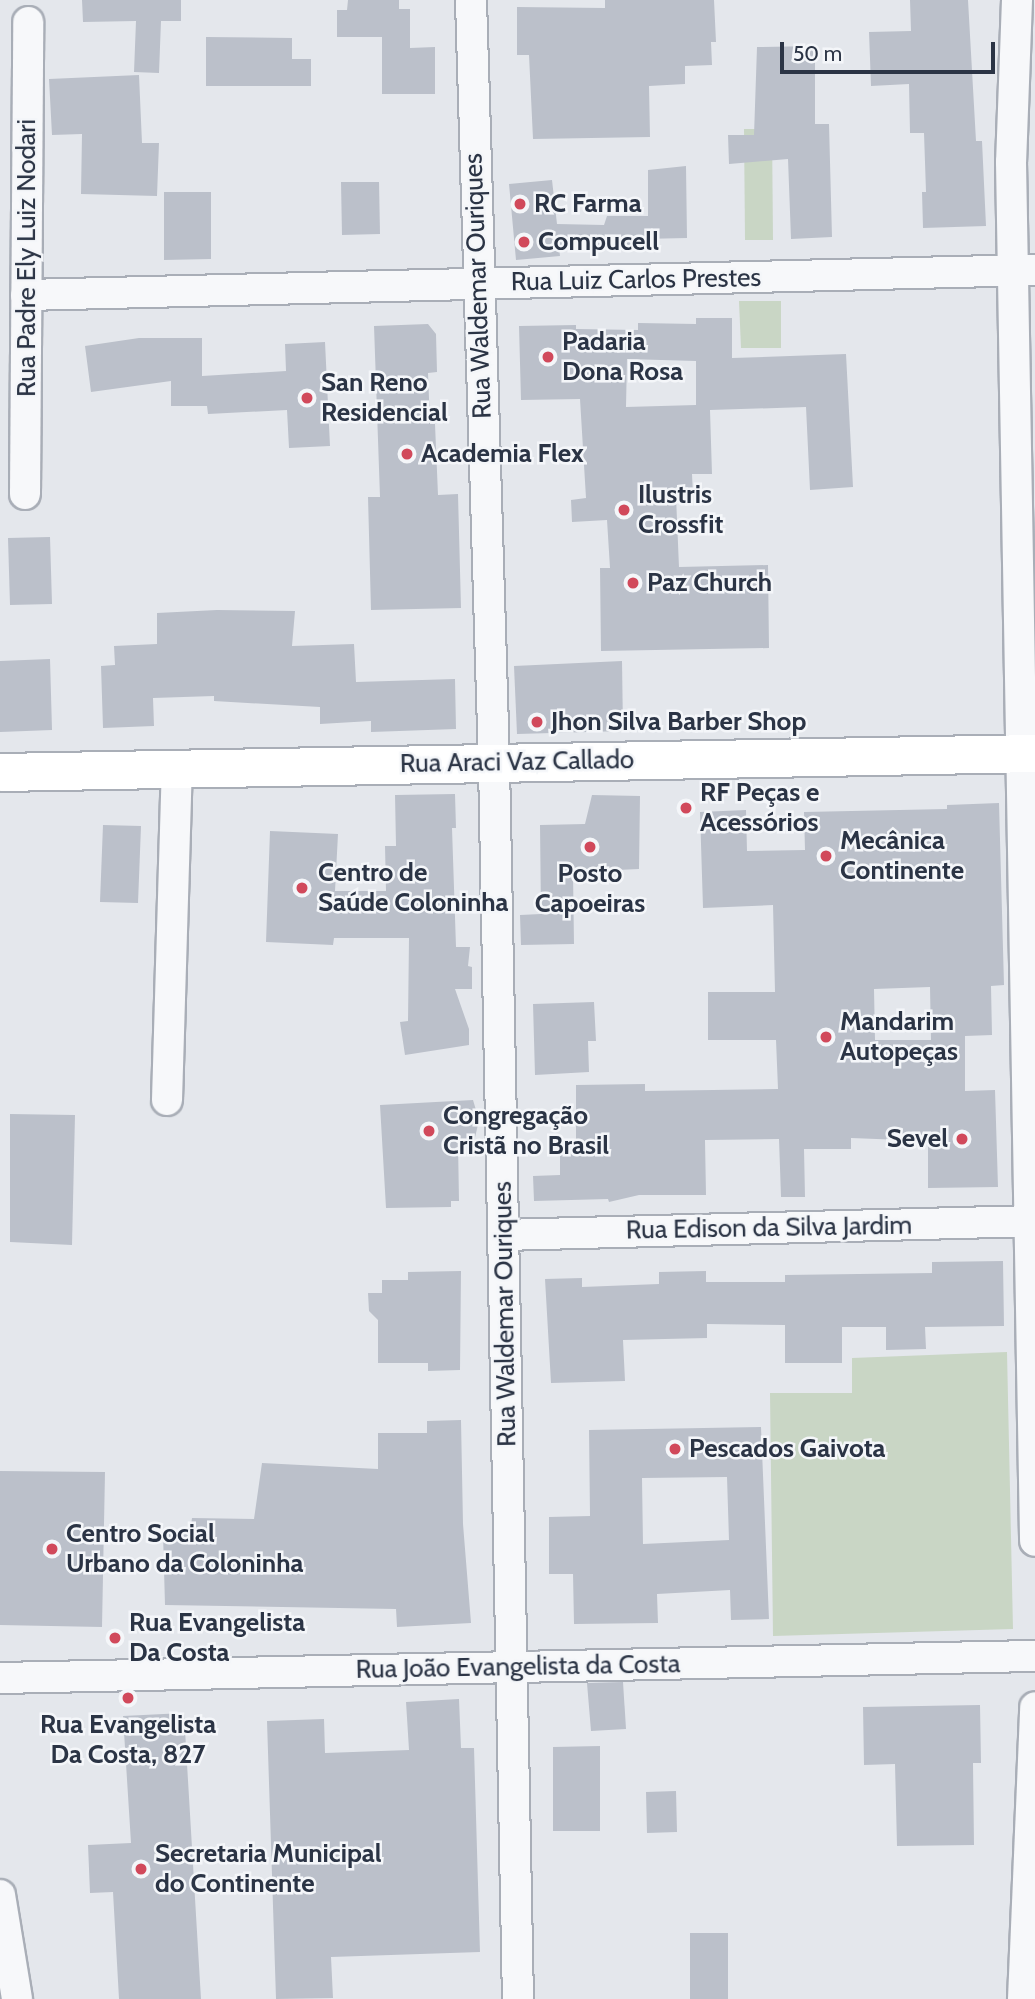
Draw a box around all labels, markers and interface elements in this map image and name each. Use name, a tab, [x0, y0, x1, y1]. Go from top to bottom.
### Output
scale bar	[783, 28, 998, 72]
text: 50 m	[793, 41, 842, 66]
street label: Rua Padre Ely Luiz Nodari	[11, 119, 43, 397]
street label: Rua Waldemar Ouriques	[458, 153, 498, 419]
place label: RC Farma	[534, 188, 642, 220]
marker: RC Farma	[512, 196, 528, 212]
place label: Compucell	[538, 226, 659, 258]
marker: Compucell	[516, 234, 532, 250]
street label: Rua Luiz Carlos Prestes	[511, 262, 761, 298]
place label: Padaria Dona Rosa	[562, 326, 683, 388]
marker: Padaria Dona Rosa	[540, 349, 556, 365]
place label: San Reno Residencial	[321, 367, 448, 428]
marker: San Reno Residencial	[299, 390, 315, 406]
place label: Academia Flex	[421, 438, 584, 470]
marker: Academia Flex	[399, 446, 415, 462]
place label: Ilustris Crossfit	[638, 479, 723, 540]
marker: Ilustris Crossfit	[616, 502, 632, 518]
place label: Paz Church	[647, 567, 772, 599]
marker: Paz Church	[625, 575, 641, 591]
place label: Jhon Silva Barber Shop	[551, 706, 806, 738]
marker: Jhon Silva Barber Shop	[529, 714, 545, 730]
street label: Rua Araci Vaz Callado	[400, 744, 634, 780]
place label: RF Peças e Acessórios	[700, 777, 819, 838]
marker: RF Peças e Acessórios	[678, 800, 694, 816]
place label: Mecânica Continente	[840, 825, 964, 886]
marker: Posto Capoeiras	[582, 839, 598, 855]
marker: Mecânica Continente	[818, 848, 834, 864]
place label: Centro de Saúde Coloninha	[318, 857, 509, 918]
place label: Posto Capoeiras	[535, 858, 645, 920]
marker: Centro de Saúde Coloninha	[292, 878, 312, 898]
place label: Mandarim Autopeças	[840, 1006, 958, 1068]
marker: Mandarim Autopeças	[818, 1029, 834, 1045]
place label: Congregação Cristã no Brasil	[443, 1100, 609, 1162]
marker: Congregação Cristã no Brasil	[421, 1123, 437, 1139]
place label: Sevel	[887, 1123, 948, 1155]
marker: Sevel	[954, 1131, 970, 1147]
street label: Rua Waldemar Ouriques	[487, 1181, 523, 1447]
street label: Rua Edison da Silva Jardim	[626, 1210, 912, 1246]
place label: Pescados Gaivota	[689, 1433, 886, 1465]
marker: Pescados Gaivota	[667, 1441, 683, 1457]
place label: Centro Social Urbano da Coloninha	[66, 1518, 303, 1580]
marker: Centro Social Urbano da Coloninha	[44, 1541, 60, 1557]
place label: Rua Evangelista Da Costa	[129, 1607, 305, 1668]
marker: Rua Evangelista Da Costa	[107, 1630, 123, 1646]
street label: Rua João Evangelista da Costa	[355, 1649, 681, 1685]
marker: Rua Evangelista Da Costa, 827	[120, 1690, 136, 1706]
place label: Rua Evangelista Da Costa, 827	[40, 1709, 216, 1770]
place label: Secretaria Municipal do Continente	[155, 1838, 382, 1899]
marker: Secretaria Municipal do Continente	[133, 1861, 149, 1877]

